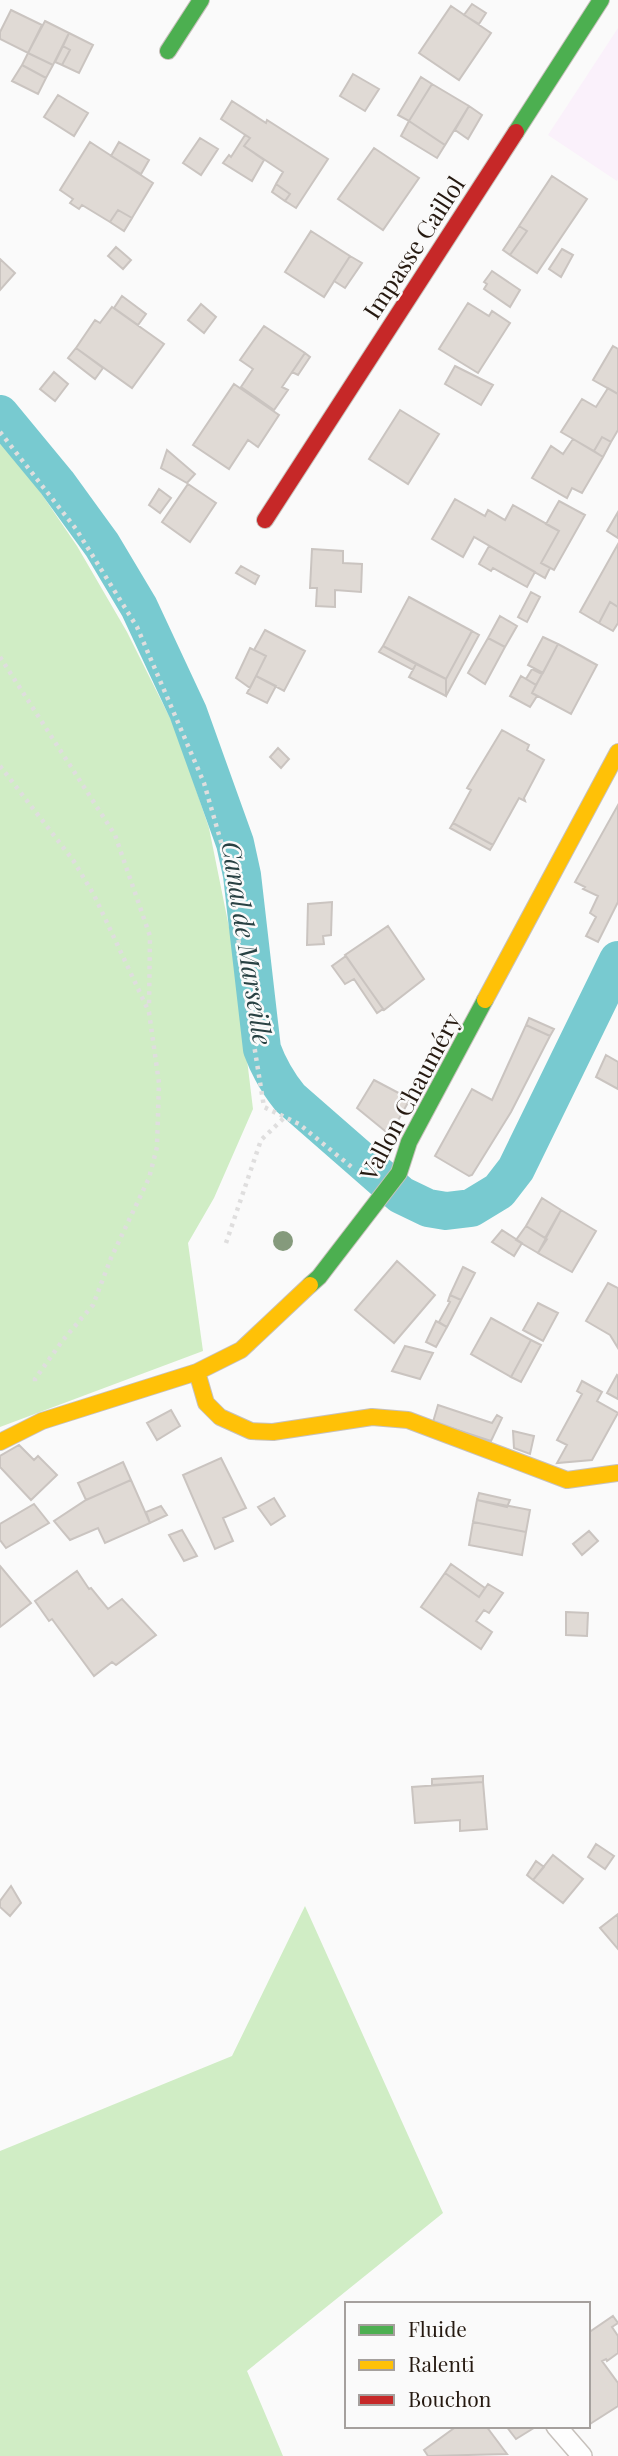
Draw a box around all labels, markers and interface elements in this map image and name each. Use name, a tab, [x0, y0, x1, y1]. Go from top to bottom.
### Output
street label: Impasse Caillol	[355, 170, 471, 324]
water label: Canal de Marseille	[215, 839, 281, 1047]
street label: Vallon Chauméry	[351, 1007, 467, 1186]
legend	[345, 2302, 590, 2428]
text: Fluide	[408, 2314, 467, 2342]
text: Ralenti	[408, 2349, 475, 2377]
text: Bouchon	[408, 2384, 492, 2412]

